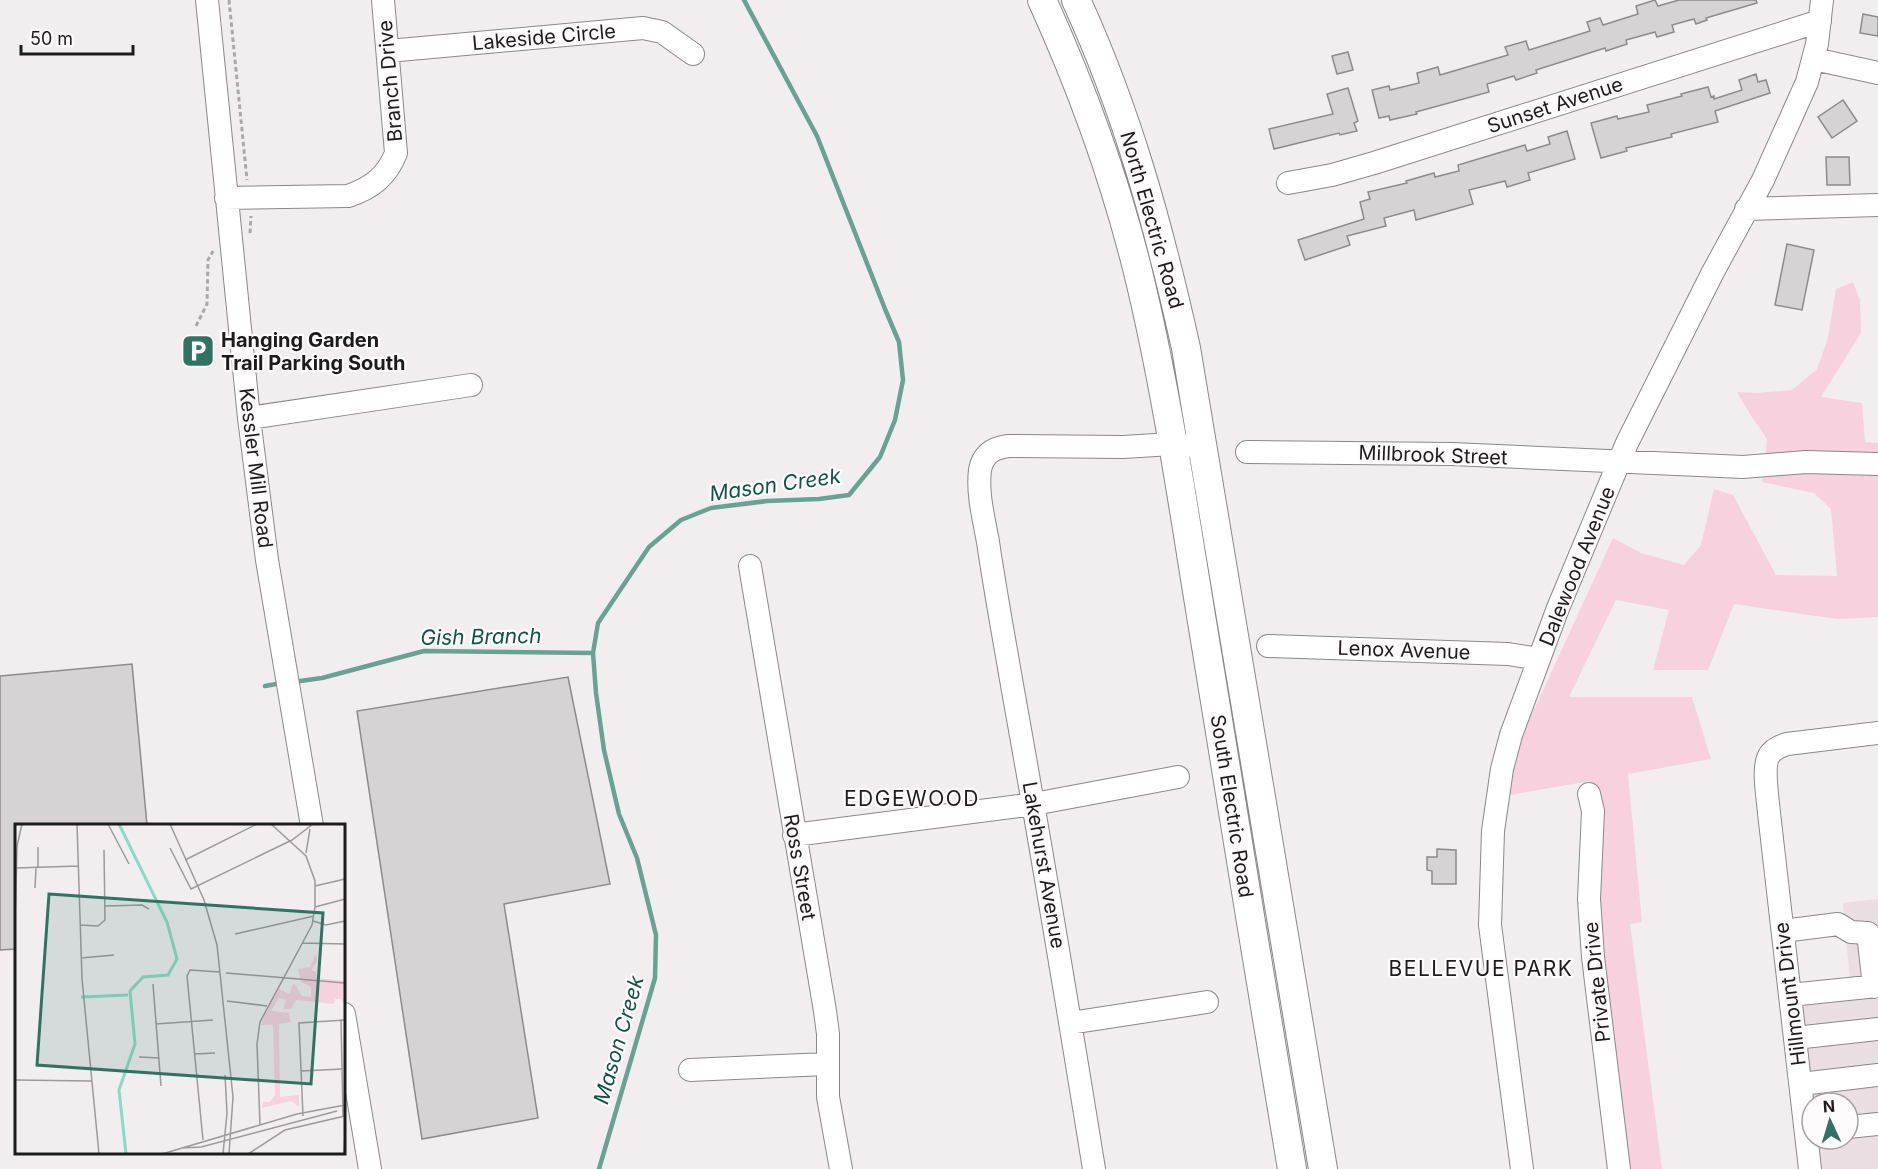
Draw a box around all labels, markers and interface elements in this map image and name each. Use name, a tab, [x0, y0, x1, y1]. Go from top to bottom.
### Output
scale bar	[21, 18, 134, 56]
street label: Branch Drive	[373, 19, 407, 143]
street label: Lakeside Circle	[471, 19, 617, 55]
text: 50 m	[30, 28, 73, 49]
street label: Sunset Avenue	[1484, 72, 1626, 138]
street label: North Electric Road	[1115, 129, 1189, 311]
place label: Hanging Garden Trail Parking South	[221, 328, 406, 375]
parking icon: Hanging Garden Trail Parking South	[180, 333, 216, 369]
street label: Kessler Mill Road	[234, 386, 278, 550]
street label: Millbrook Street	[1358, 440, 1508, 470]
water label: Mason Creek	[708, 463, 843, 506]
street label: Dalewood Avenue	[1534, 483, 1620, 649]
water label: Gish Branch	[420, 623, 542, 650]
street label: Lenox Avenue	[1337, 636, 1471, 664]
street label: South Electric Road	[1206, 713, 1258, 899]
street label: Lakehurst Avenue	[1018, 780, 1070, 950]
district label: EDGEWOOD	[844, 786, 980, 811]
street label: Ross Street	[779, 812, 821, 923]
inset map	[15, 824, 345, 1154]
street label: Private Drive	[1579, 921, 1615, 1043]
street label: Hillmount Drive	[1769, 921, 1811, 1067]
district label: BELLEVUE PARK	[1389, 956, 1573, 981]
water label: Mason Creek	[588, 972, 649, 1107]
north arrow	[1800, 1091, 1860, 1151]
text: N	[1822, 1096, 1836, 1116]

